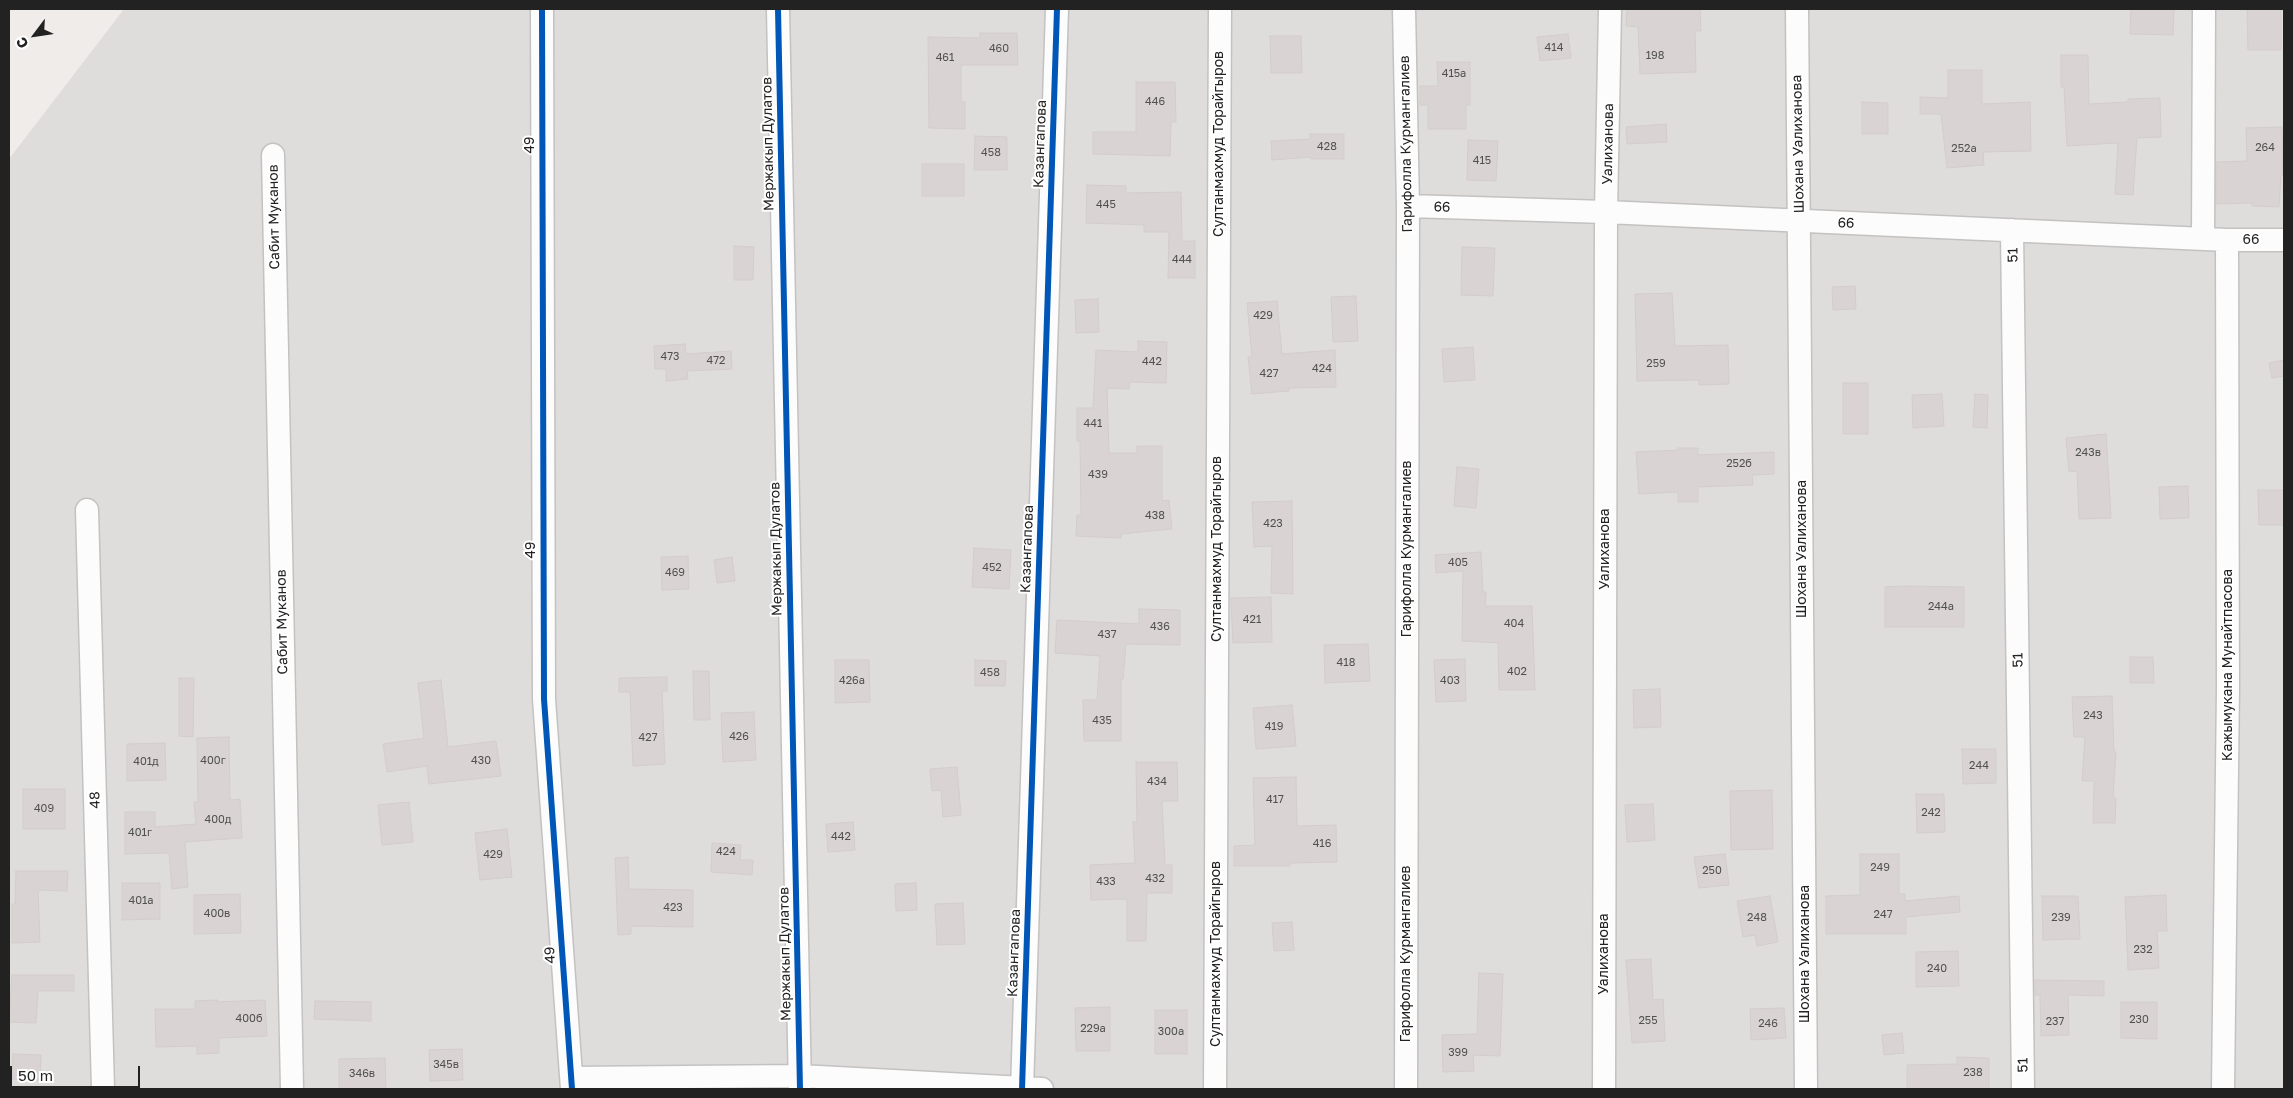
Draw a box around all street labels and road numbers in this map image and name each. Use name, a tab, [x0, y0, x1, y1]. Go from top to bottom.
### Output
street label: Султанмахмуд Торайгыров	[1211, 51, 1227, 237]
street label: Гарифолла Курмангалиев	[1396, 55, 1416, 233]
street label: Шохана Уалиханова	[1788, 75, 1808, 213]
street label: Мержакып Дулатов	[758, 77, 778, 211]
street label: Казангапова	[1030, 100, 1050, 188]
street label: Уалиханова	[1599, 103, 1617, 185]
street label: 49	[522, 136, 538, 154]
street label: Сабит Муканов	[265, 164, 283, 270]
street label: 66	[1433, 198, 1451, 216]
street label: 66	[1837, 214, 1855, 232]
street label: 66	[2243, 232, 2259, 248]
street label: 51	[2004, 247, 2022, 263]
street label: Султанмахмуд Торайгыров	[1209, 456, 1225, 642]
street label: Гарифолла Курмангалиев	[1399, 461, 1415, 637]
street label: Шохана Уалиханова	[1794, 480, 1810, 618]
street label: Мержакып Дулатов	[766, 482, 786, 616]
street label: Казангапова	[1017, 505, 1037, 593]
street label: Уалиханова	[1597, 508, 1613, 590]
street label: 49	[523, 541, 539, 559]
street label: Сабит Муканов	[273, 569, 291, 675]
street label: Кажымукана Мунайтпасова	[2220, 569, 2236, 761]
street label: 51	[2009, 652, 2027, 668]
street label: 48	[86, 791, 104, 809]
street label: Султанмахмуд Торайгыров	[1208, 861, 1224, 1047]
street label: Гарифолла Курмангалиев	[1398, 866, 1414, 1042]
street label: Шохана Уалиханова	[1797, 885, 1813, 1023]
street label: Мержакып Дулатов	[775, 887, 795, 1021]
street label: Казангапова	[1004, 909, 1024, 997]
street label: Уалиханова	[1596, 913, 1612, 995]
street label: 49	[541, 946, 559, 964]
street label: 51	[2014, 1057, 2032, 1073]

